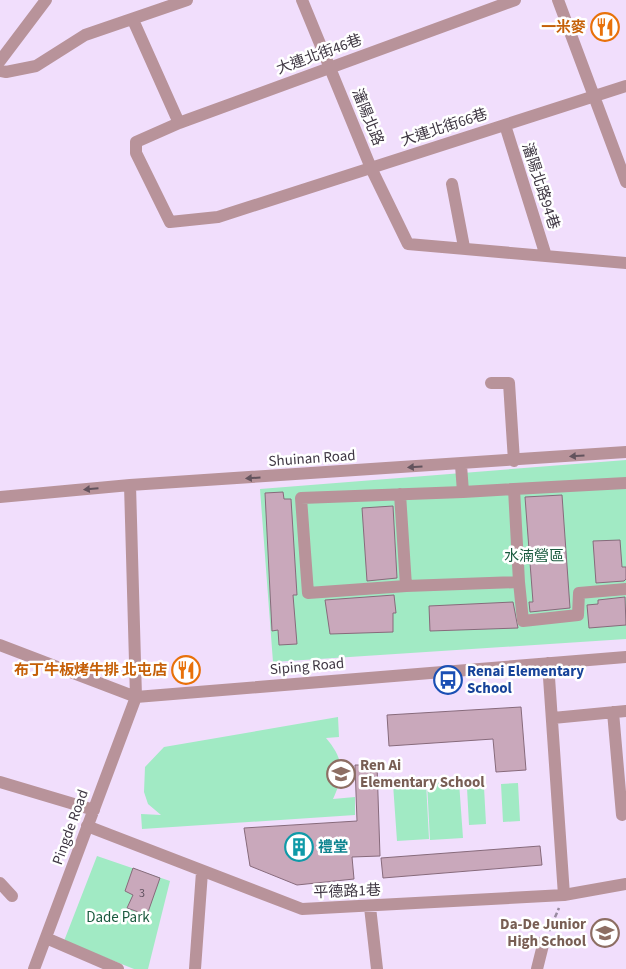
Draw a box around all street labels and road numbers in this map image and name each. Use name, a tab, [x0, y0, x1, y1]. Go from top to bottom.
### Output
street label: 大連北街46巷	[273, 29, 365, 80]
street label: 瀋陽北路	[347, 85, 389, 149]
street label: 大連北街66巷	[398, 104, 490, 151]
street label: 瀋陽北路94巷	[517, 140, 564, 232]
street label: Shuinan Road	[268, 445, 356, 472]
street label: Siping Road	[269, 653, 345, 680]
street label: Pingde Road	[47, 787, 94, 868]
street label: 平德路1巷	[313, 880, 381, 903]

